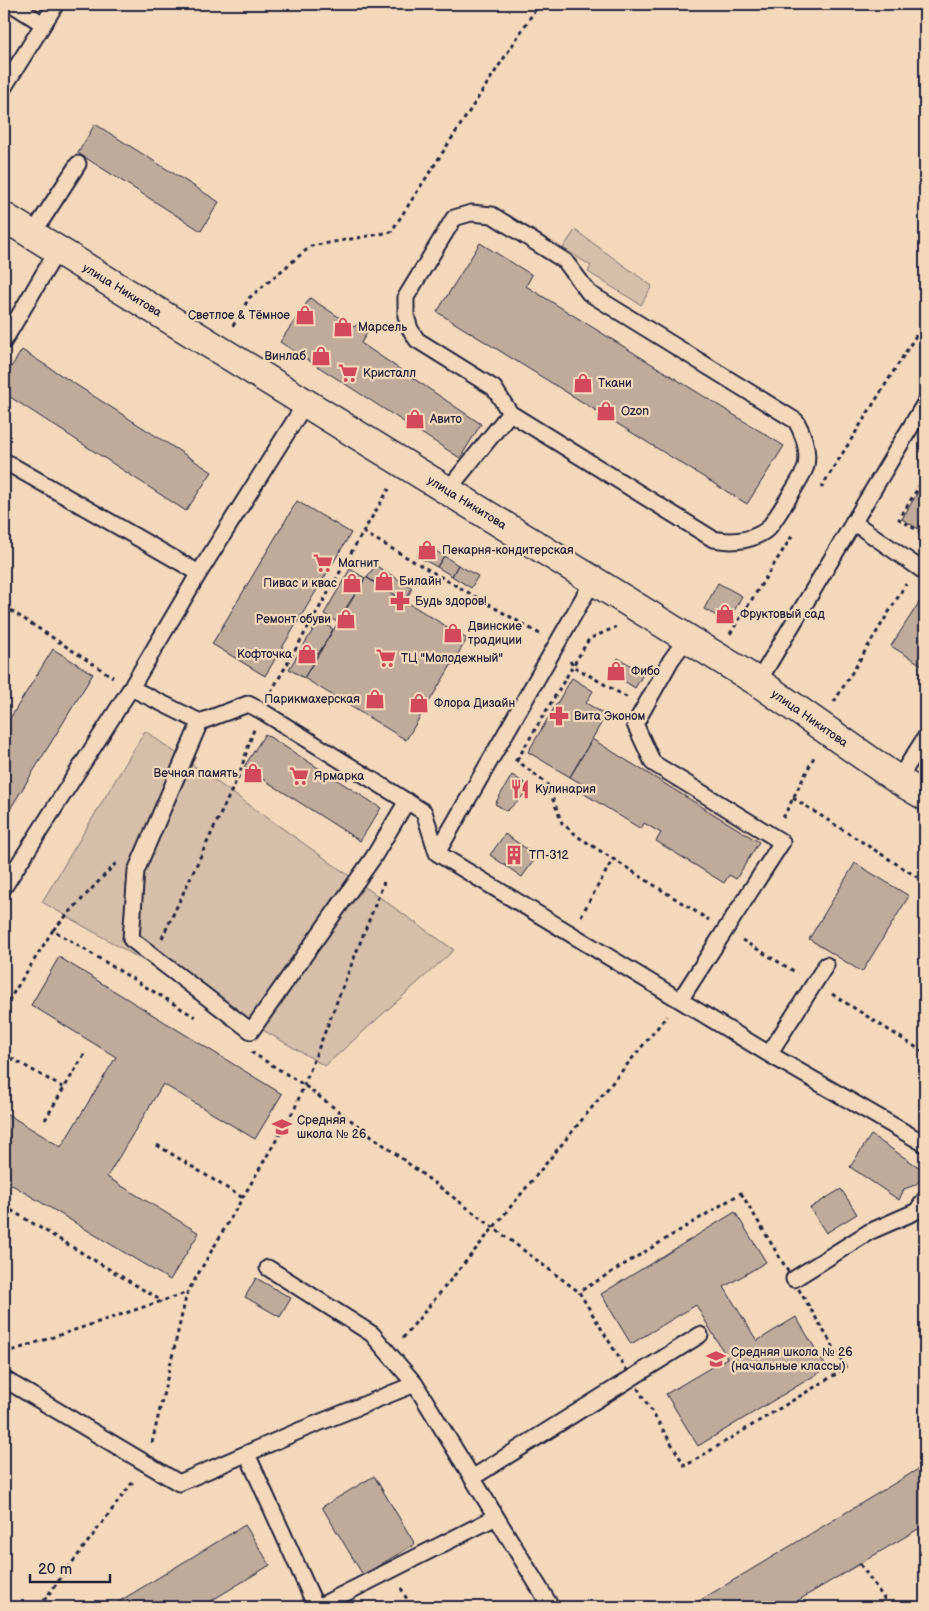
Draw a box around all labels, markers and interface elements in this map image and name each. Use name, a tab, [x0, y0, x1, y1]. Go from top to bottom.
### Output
street label: улица Никитова	[80, 260, 164, 320]
shop icon: Светлое & Тёмное	[294, 304, 316, 326]
place label: Светлое & Тёмное	[188, 308, 290, 323]
shop icon: Марсель	[332, 316, 354, 338]
place label: Марсель	[358, 320, 407, 335]
shop icon: Винлаб	[310, 345, 332, 367]
place label: Винлаб	[264, 349, 306, 364]
supermarket icon: Кристалл	[337, 362, 359, 384]
place label: Кристалл	[363, 366, 416, 381]
shop icon: Ткани	[572, 372, 594, 394]
place label: Ткани	[598, 376, 632, 391]
shop icon: Ozon	[595, 400, 617, 422]
place label: Ozon	[621, 404, 649, 419]
shop icon: Авито	[404, 408, 426, 430]
place label: Авито	[429, 412, 462, 427]
street label: улица Никитова	[424, 473, 509, 533]
shop icon: Пекарня-кондитерская	[416, 539, 438, 561]
place label: Пекарня-кондитерская	[442, 543, 574, 558]
supermarket icon: Магнит	[312, 552, 334, 574]
place label: Магнит	[338, 556, 379, 571]
shop icon: Билайн	[373, 570, 395, 592]
shop icon: Пивас и квас	[341, 572, 363, 594]
place label: Билайн	[399, 574, 442, 589]
place label: Пивас и квас	[263, 576, 337, 591]
pharmacy icon: Будь здоров!	[389, 590, 411, 612]
place label: Будь здоров!	[415, 594, 486, 609]
shop icon: Фруктовый сад	[714, 603, 736, 625]
place label: Фруктовый сад	[740, 607, 826, 622]
shop icon: Ремонт обуви	[335, 608, 357, 630]
place label: Ремонт обуви	[256, 612, 331, 627]
place label: Двинские традиции	[468, 619, 522, 648]
shop icon: Двинские традиции	[442, 622, 464, 644]
shop icon: Кофточка	[296, 643, 318, 665]
place label: Кофточка	[237, 647, 292, 662]
supermarket icon: ТЦ "Молодежный"	[375, 647, 397, 669]
place label: ТЦ "Молодежный"	[401, 651, 503, 666]
shop icon: Фибо	[605, 660, 627, 682]
place label: Фибо	[631, 664, 660, 679]
street label: улица Никитова	[768, 687, 851, 751]
shop icon: Парикмахерская	[364, 688, 386, 710]
place label: Парикмахерская	[264, 692, 360, 707]
shop icon: Флора Дизайн	[408, 692, 430, 714]
place label: Флора Дизайн	[434, 696, 515, 711]
pharmacy icon: Вита Эконом	[548, 705, 570, 727]
place label: Вита Эконом	[574, 709, 646, 724]
shop icon: Вечная память	[242, 762, 264, 784]
supermarket icon: Ярмарка	[288, 765, 310, 787]
place label: Вечная память	[154, 766, 238, 781]
place label: Ярмарка	[314, 769, 364, 784]
restaurant icon: Кулинария	[509, 778, 531, 800]
place label: Кулинария	[535, 782, 596, 797]
building icon: ТП-312	[503, 844, 525, 866]
place label: ТП-312	[529, 848, 568, 863]
place label: Средняя школа № 26	[297, 1113, 366, 1142]
school or university icon: Средняя школа № 26	[271, 1116, 293, 1138]
place label: Средняя школа № 26 (начальные классы)	[731, 1345, 852, 1374]
school or university icon: Средняя школа № 26 (начальные классы)	[705, 1348, 727, 1370]
scale bar	[30, 1551, 110, 1583]
text: 20 m	[38, 1560, 72, 1579]

